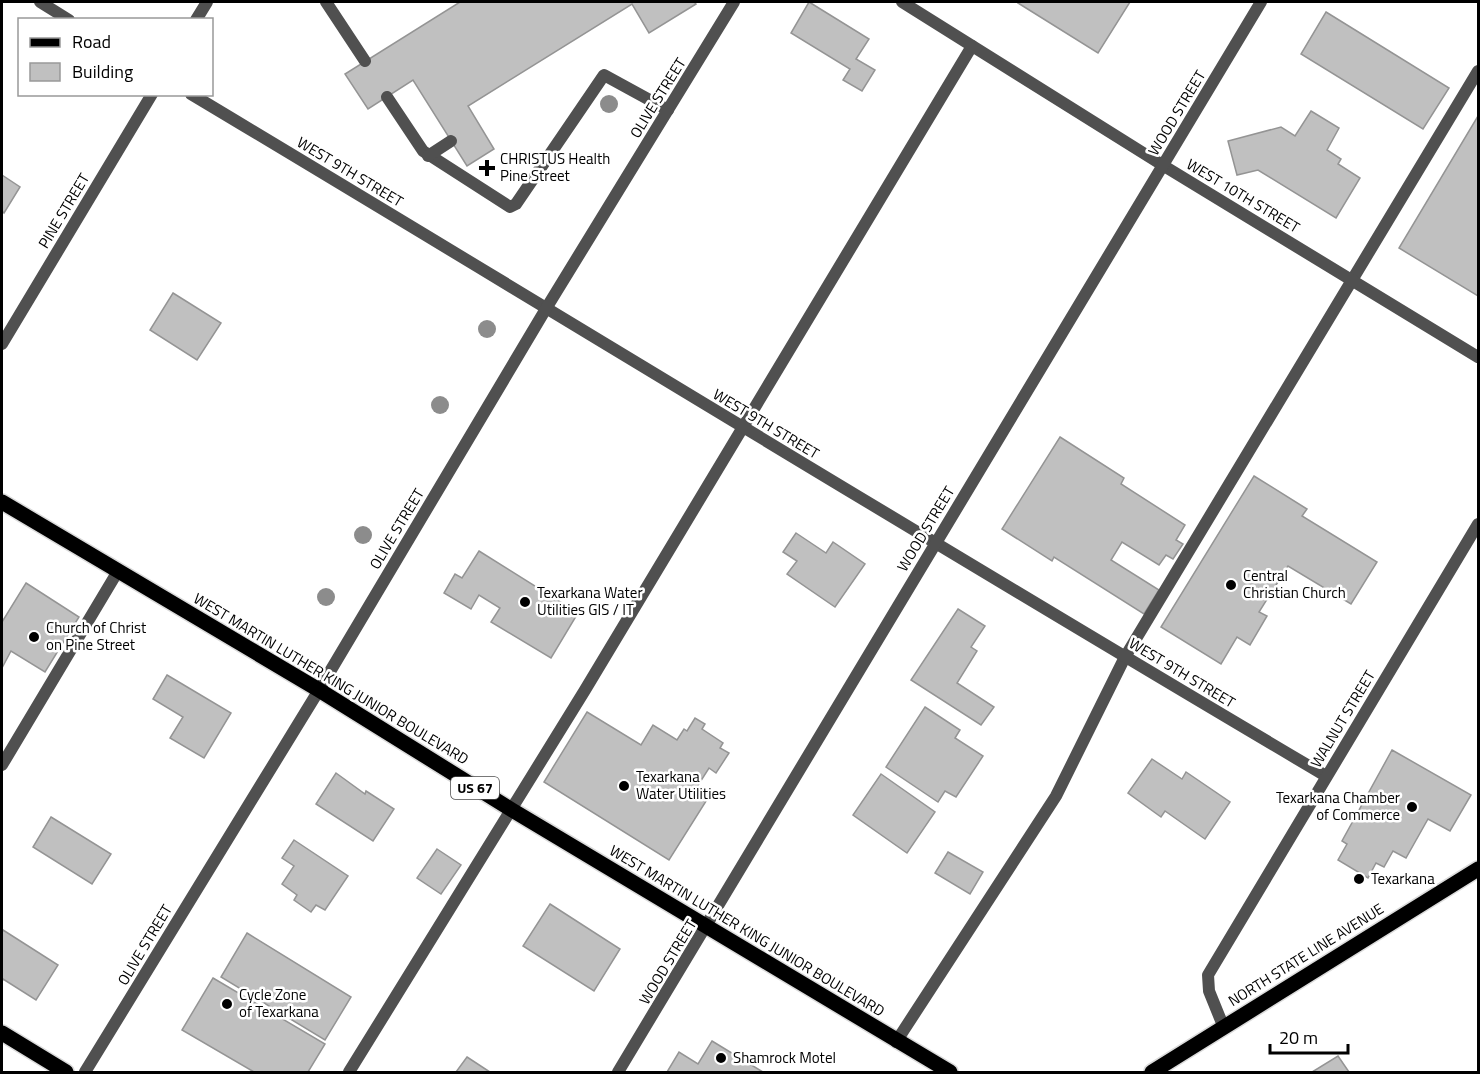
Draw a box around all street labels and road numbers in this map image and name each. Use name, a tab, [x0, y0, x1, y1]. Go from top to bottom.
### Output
street label: OLIVE STREET	[624, 53, 691, 142]
street label: WOOD STREET	[1142, 66, 1211, 160]
street label: WEST 9TH STREET	[293, 131, 408, 212]
street label: WEST 10TH STREET	[1182, 153, 1304, 239]
street label: PINE STREET	[32, 169, 95, 253]
street label: WEST 9TH STREET	[709, 383, 824, 464]
street label: WOOD STREET	[891, 482, 960, 576]
street label: OLIVE STREET	[363, 484, 430, 574]
street label: WEST MARTIN LUTHER KING JUNIOR BOULEVARD	[189, 587, 473, 770]
street label: WEST 9TH STREET	[1125, 632, 1240, 713]
street label: WALNUT STREET	[1304, 666, 1381, 772]
road number: US 67	[451, 777, 499, 799]
street label: WEST MARTIN LUTHER KING JUNIOR BOULEVARD	[605, 839, 889, 1022]
street label: NORTH STATE LINE AVENUE	[1223, 897, 1388, 1012]
street label: OLIVE STREET	[111, 900, 178, 990]
street label: WOOD STREET	[633, 915, 702, 1009]

